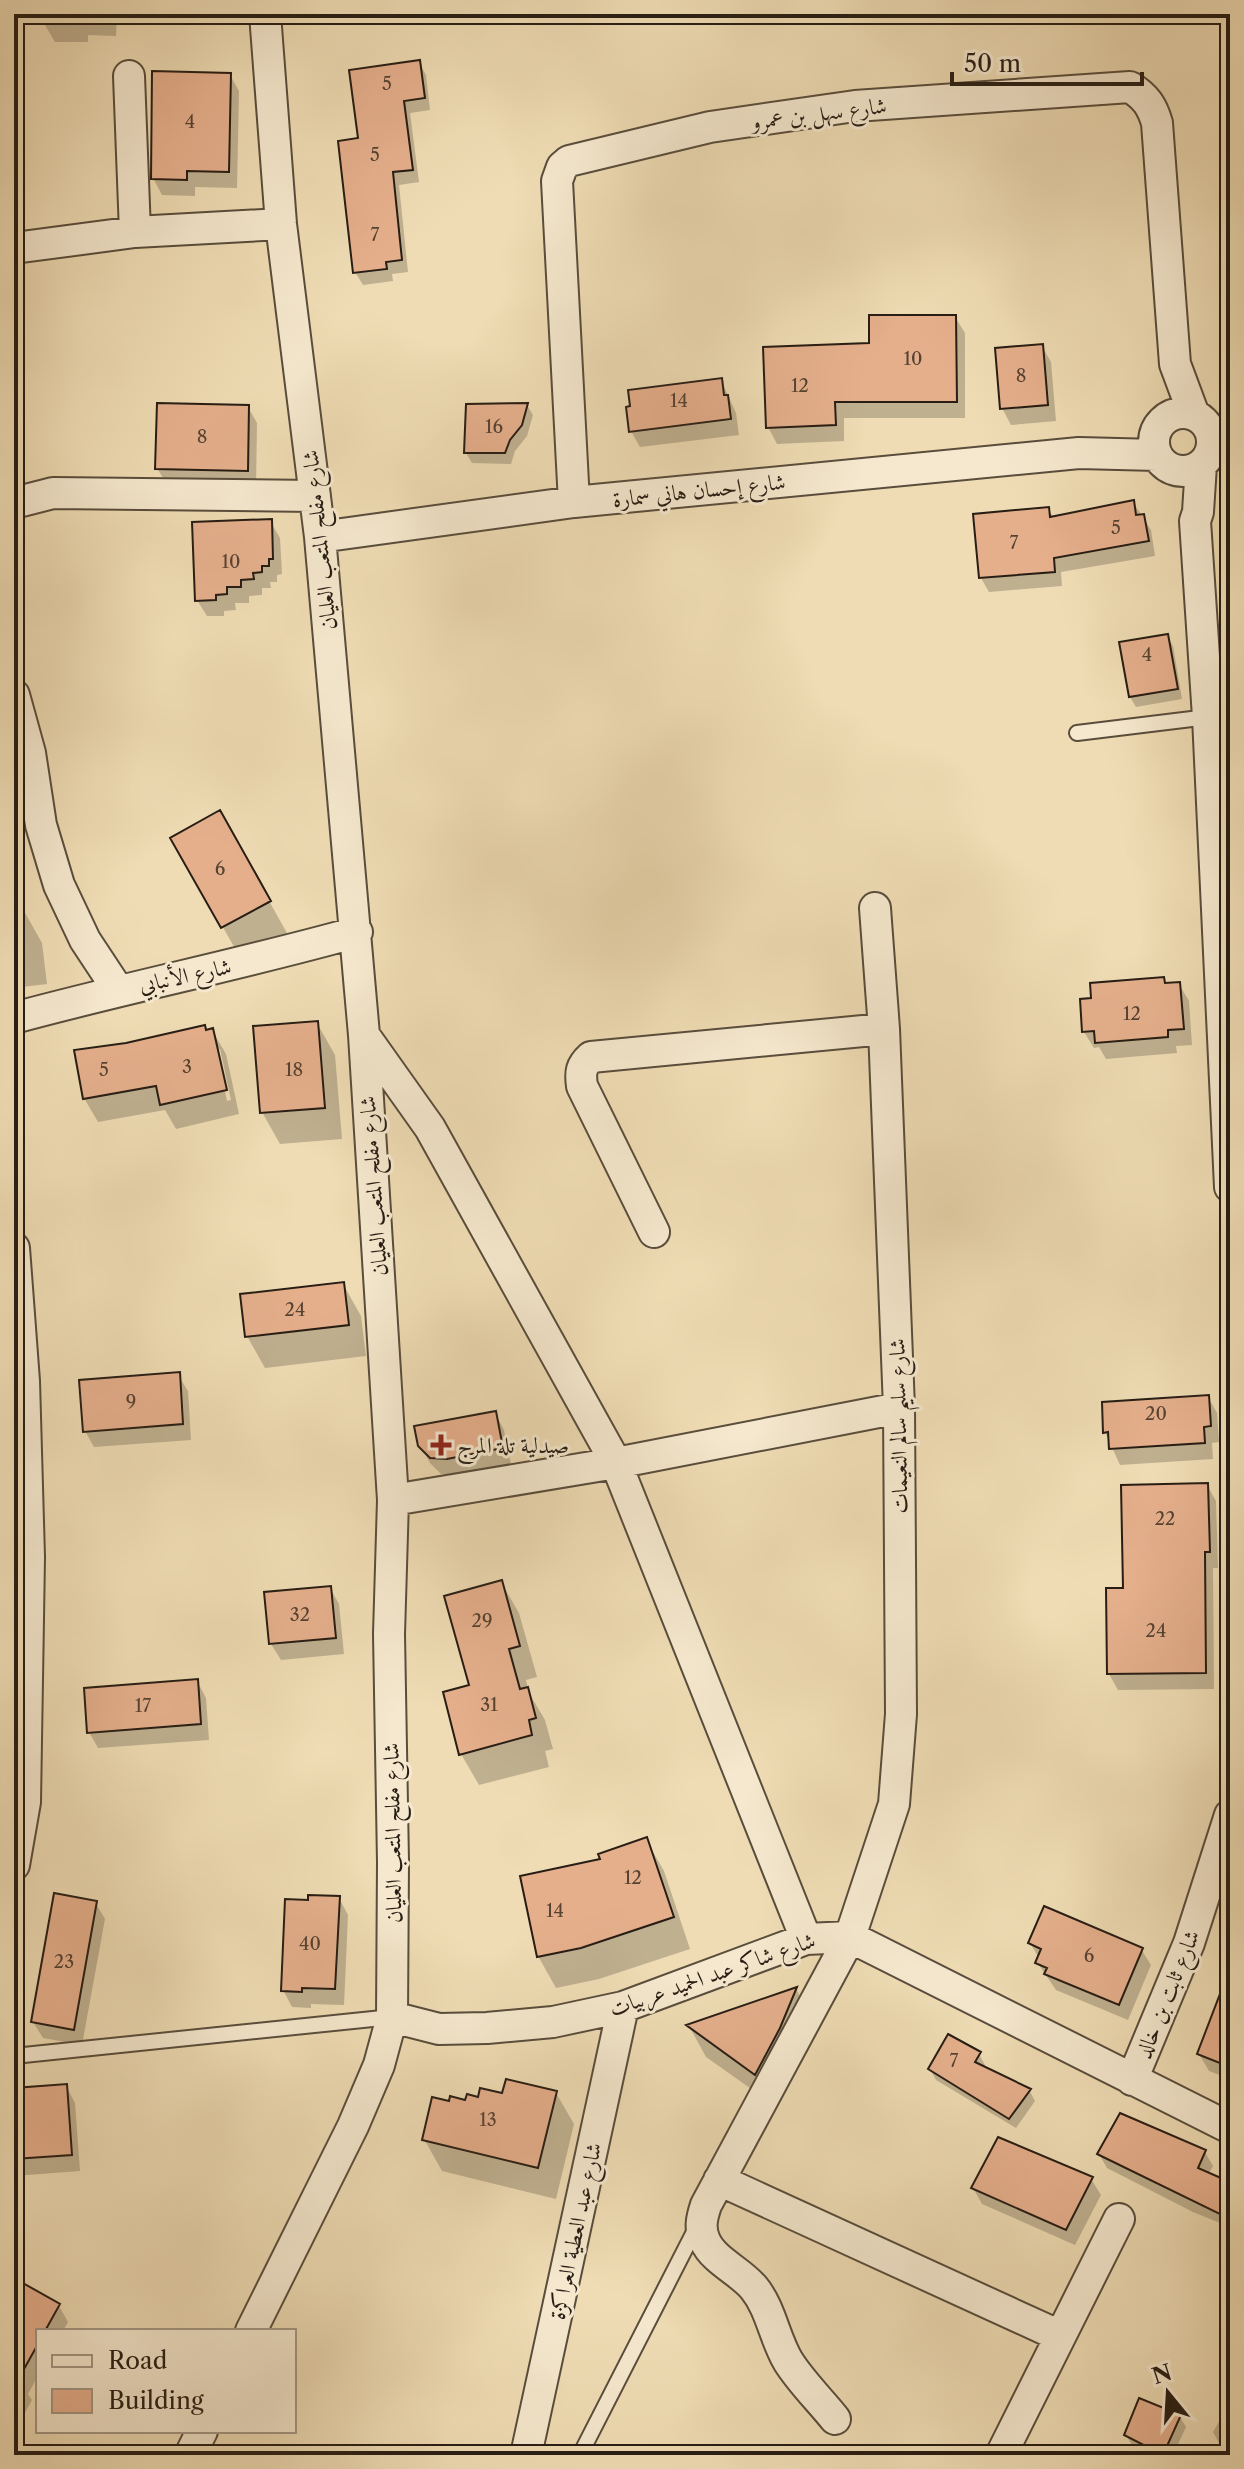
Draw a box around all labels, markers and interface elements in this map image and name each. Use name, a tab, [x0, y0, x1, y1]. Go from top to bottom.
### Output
scale bar	[952, 36, 1142, 86]
text: 50 m	[964, 49, 1021, 78]
house number: 5	[382, 73, 392, 95]
street label: شارع سهل بن عمرو	[748, 92, 889, 140]
house number: 4	[185, 111, 195, 133]
house number: 5	[370, 144, 380, 166]
house number: 7	[371, 224, 380, 246]
house number: 10	[904, 348, 922, 370]
house number: 8	[1016, 365, 1026, 387]
house number: 12	[791, 375, 809, 397]
house number: 14	[670, 390, 688, 412]
house number: 16	[485, 416, 503, 438]
house number: 8	[197, 426, 207, 448]
street label: شارع مفلح المتعب العليان	[297, 448, 348, 631]
street label: شارع إحسان هاني سمارة	[611, 468, 787, 518]
house number: 5	[1111, 517, 1121, 539]
house number: 7	[1010, 532, 1019, 554]
house number: 10	[222, 551, 240, 573]
house number: 4	[1142, 644, 1152, 666]
house number: 6	[215, 858, 225, 880]
street label: شارع الأنبابي	[136, 951, 235, 1003]
house number: 12	[1123, 1003, 1141, 1025]
house number: 3	[182, 1056, 192, 1078]
house number: 5	[99, 1059, 109, 1081]
house number: 18	[285, 1059, 303, 1081]
street label: شارع مفلح المتعب العليان	[354, 1095, 399, 1277]
house number: 24	[285, 1299, 305, 1321]
street label: شارع سليم سالم النعيمات	[883, 1338, 922, 1514]
house number: 9	[126, 1391, 136, 1413]
house number: 20	[1145, 1403, 1167, 1425]
place label: صيدلية تلة المرج	[457, 1432, 569, 1465]
marker: صيدلية تلة المرج	[432, 1436, 450, 1454]
house number: 22	[1155, 1508, 1175, 1530]
house number: 32	[290, 1604, 310, 1626]
house number: 29	[472, 1610, 492, 1632]
house number: 24	[1146, 1620, 1166, 1642]
house number: 31	[480, 1694, 498, 1716]
house number: 17	[135, 1695, 151, 1717]
street label: شارع مفلح المتعب العليان	[377, 1742, 414, 1923]
house number: 12	[624, 1867, 642, 1889]
house number: 14	[546, 1900, 564, 1922]
street label: شارع ثابت بن خالد	[1129, 1926, 1210, 2064]
street label: شارع شاكر عبد الحميد عربيات	[606, 1927, 820, 2027]
house number: 40	[299, 1933, 321, 1955]
house number: 6	[1084, 1945, 1094, 1967]
house number: 23	[54, 1951, 74, 1973]
house number: 7	[950, 2050, 959, 2072]
house number: 13	[479, 2109, 497, 2131]
street label: شارع عبد العطية العراكزة	[544, 2140, 612, 2323]
legend	[36, 2329, 296, 2433]
text: Road	[108, 2346, 168, 2375]
north arrow	[1128, 2353, 1208, 2433]
text: N	[1149, 2359, 1175, 2390]
text: Building	[108, 2386, 204, 2415]

